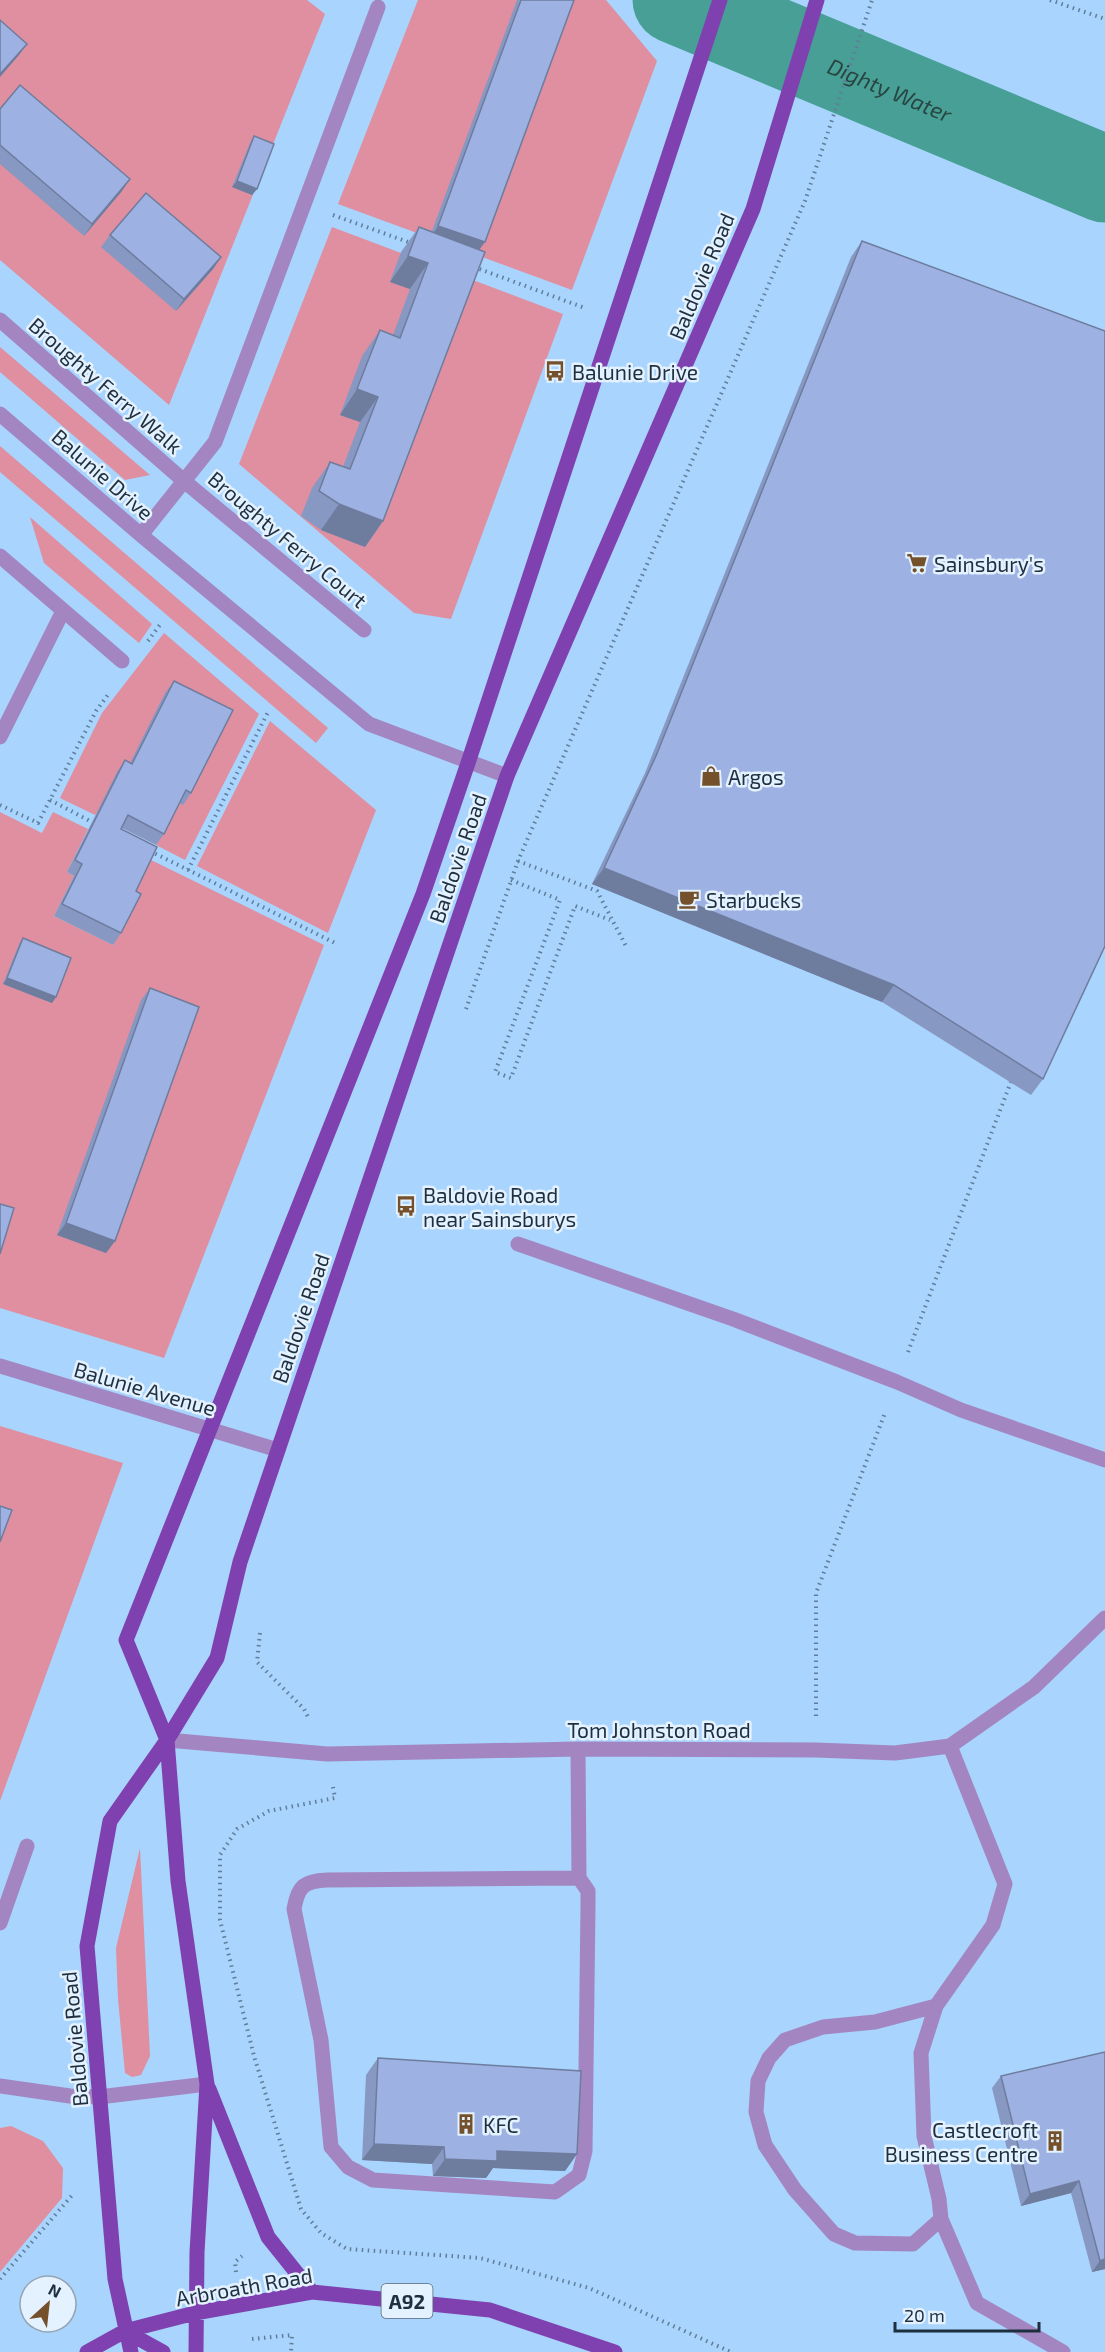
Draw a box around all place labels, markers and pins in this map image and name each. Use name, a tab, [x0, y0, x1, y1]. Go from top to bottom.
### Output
bus stop icon: Balunie Drive	[543, 359, 567, 383]
place label: Balunie Drive	[572, 359, 698, 384]
supermarket icon: Sainsbury's	[905, 551, 929, 575]
place label: Sainsbury's	[934, 551, 1044, 576]
shop icon: Argos	[699, 764, 723, 788]
place label: Argos	[728, 764, 784, 789]
cafe icon: Starbucks	[677, 887, 701, 911]
place label: Starbucks	[706, 887, 801, 912]
place label: Baldovie Road near Sainsburys	[423, 1182, 576, 1231]
bus stop icon: Baldovie Road near Sainsburys	[394, 1194, 418, 1218]
building icon: KFC	[454, 2112, 478, 2136]
place label: KFC	[483, 2112, 519, 2137]
place label: Castlecroft Business Centre	[885, 2117, 1038, 2166]
building icon: Castlecroft Business Centre	[1043, 2129, 1067, 2153]

